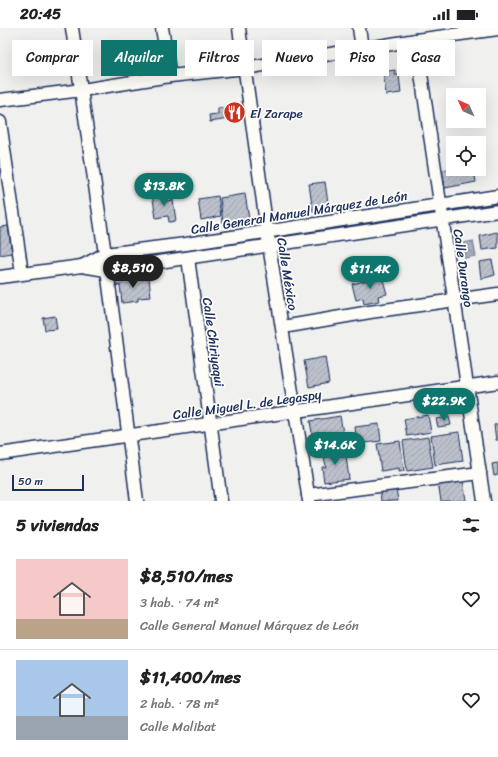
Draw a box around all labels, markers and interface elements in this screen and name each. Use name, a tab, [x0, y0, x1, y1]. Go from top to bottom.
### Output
text: 20:45	[20, 1, 61, 27]
chip: Comprar	[12, 40, 93, 76]
chip: Alquilar	[101, 40, 177, 76]
chip: Filtros	[185, 40, 254, 76]
chip: Nuevo	[262, 40, 327, 76]
chip: Piso	[335, 40, 389, 76]
chip: Casa	[397, 40, 455, 76]
north arrow	[446, 88, 486, 128]
map controls	[446, 88, 486, 176]
restaurant icon: El Zarape	[221, 100, 247, 126]
place label: El Zarape	[250, 102, 303, 125]
button: locate	[446, 136, 486, 176]
pin: $13.8K	[131, 173, 197, 207]
text: $13.8K	[143, 174, 185, 197]
street label: Calle General Manuel Márquez de León	[189, 184, 409, 241]
street label: Calle Durango	[447, 227, 480, 309]
street label: Calle México	[270, 236, 305, 312]
pin: $8,510	[100, 255, 166, 289]
text: $8,510	[112, 256, 154, 279]
pin: $11.4K	[337, 256, 403, 290]
text: $11.4K	[350, 257, 390, 280]
street label: Calle Chiriyaqui	[196, 296, 231, 388]
street label: Calle Miguel L. de Legaspy	[171, 383, 323, 426]
pin: $22.9K	[411, 388, 477, 422]
text: $22.9K	[422, 389, 466, 412]
pin: $14.6K	[302, 432, 368, 466]
text: $14.6K	[314, 433, 356, 456]
text: 50 m	[18, 472, 43, 491]
scale bar	[12, 473, 84, 492]
text: 5 viviendas	[16, 510, 99, 540]
icon: filters	[460, 514, 482, 536]
text: $8,510/mes	[140, 561, 233, 591]
icon: home	[48, 575, 96, 623]
icon: heart	[460, 588, 482, 610]
text: 3 hab. · 74 m²	[140, 591, 219, 614]
text: Calle General Manuel Márquez de León	[140, 614, 359, 637]
text: $11,400/mes	[140, 662, 241, 692]
icon: home	[48, 676, 96, 724]
icon: heart	[460, 689, 482, 711]
text: 2 hab. · 78 m²	[140, 692, 219, 715]
text: Calle Malibat	[140, 715, 216, 738]

